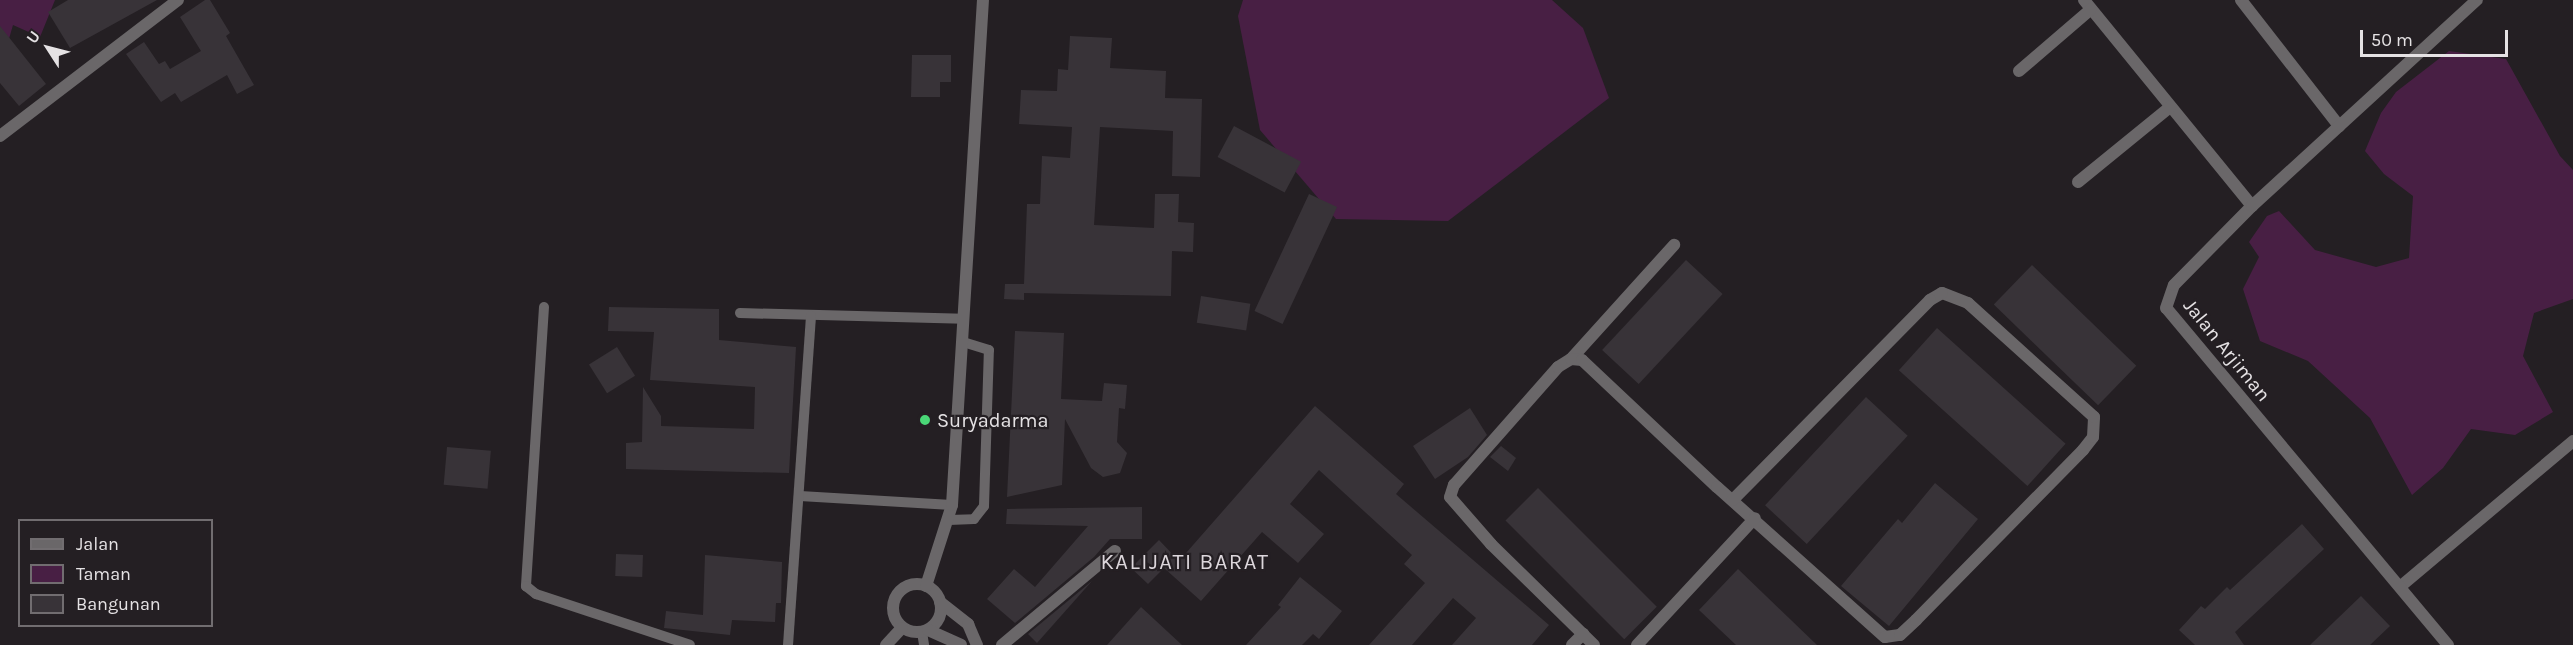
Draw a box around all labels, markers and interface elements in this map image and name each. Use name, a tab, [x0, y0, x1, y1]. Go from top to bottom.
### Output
north arrow	[18, 18, 78, 78]
scale bar	[2363, 18, 2512, 56]
text: U	[22, 27, 44, 47]
text: 50 m	[2371, 29, 2413, 51]
street label: Jalan Arjiman	[2178, 294, 2276, 406]
place label: Suryadarma	[937, 408, 1049, 432]
marker: Suryadarma	[918, 413, 932, 427]
legend	[18, 519, 213, 627]
text: Jalan	[76, 533, 119, 555]
district label: KALIJATI BARAT	[1101, 550, 1269, 576]
text: Taman	[76, 563, 131, 585]
text: Bangunan	[76, 593, 161, 615]

